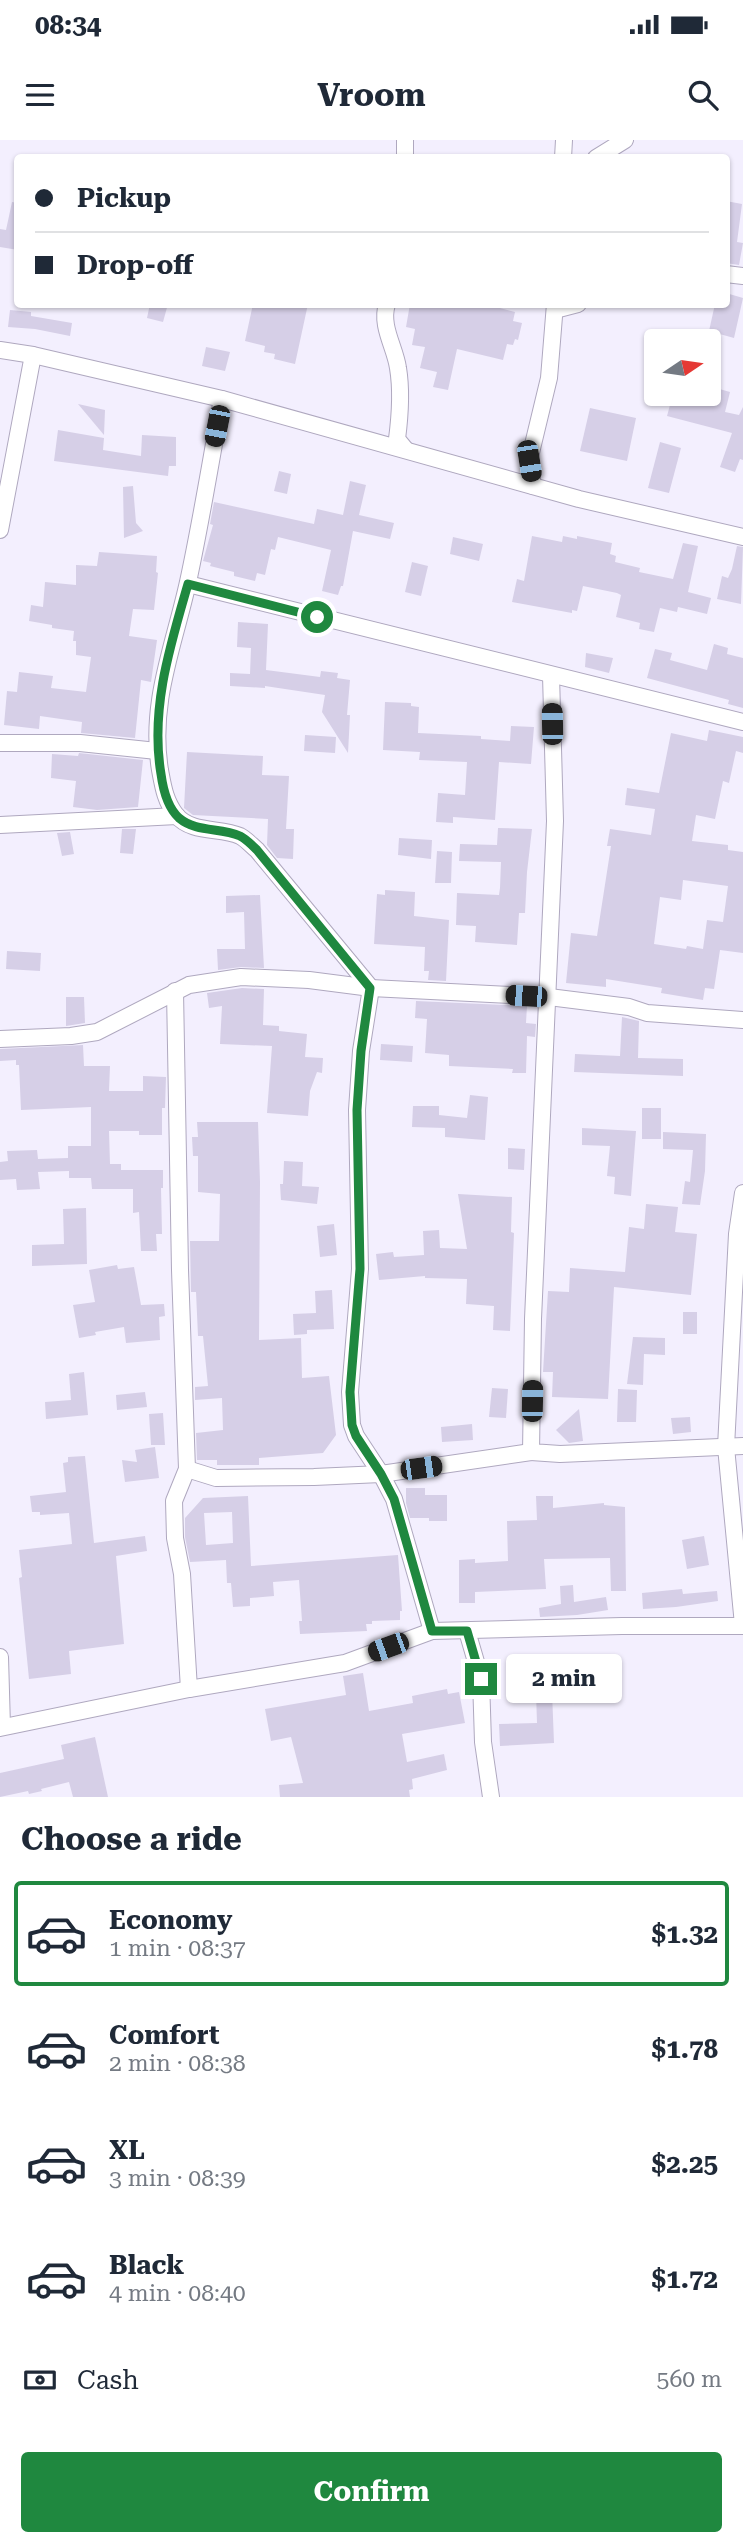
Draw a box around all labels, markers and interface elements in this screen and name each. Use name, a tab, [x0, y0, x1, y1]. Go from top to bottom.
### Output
text: 08:34	[35, 10, 101, 40]
icon: menu	[21, 76, 59, 114]
text: Vroom	[317, 76, 426, 114]
icon: search	[684, 76, 722, 114]
text: Pickup	[77, 183, 171, 213]
text: Drop-off	[77, 250, 193, 280]
north arrow	[644, 329, 721, 406]
map controls	[644, 329, 721, 406]
car	[203, 403, 232, 449]
car	[516, 439, 543, 483]
route start	[301, 601, 333, 633]
car	[542, 703, 563, 745]
car	[505, 984, 548, 1008]
car	[522, 1380, 543, 1422]
car	[399, 1455, 444, 1481]
car	[365, 1630, 412, 1664]
callout: 2 min	[505, 1654, 621, 1704]
route end	[465, 1663, 497, 1695]
text: 2 min	[532, 1665, 596, 1692]
text: Choose a ride	[21, 1820, 242, 1858]
icon: car	[25, 1902, 88, 1965]
text: Economy	[109, 1905, 232, 1935]
text: $1.32	[652, 1919, 718, 1949]
text: 1 min · 08:37	[109, 1935, 246, 1962]
icon: car	[25, 2017, 88, 2080]
text: Comfort	[109, 2020, 219, 2050]
text: $1.78	[652, 2034, 718, 2064]
text: 2 min · 08:38	[109, 2050, 246, 2077]
icon: car	[25, 2132, 88, 2195]
text: XL	[109, 2135, 145, 2165]
text: $2.25	[652, 2149, 718, 2179]
text: 3 min · 08:39	[109, 2165, 246, 2192]
icon: car	[25, 2247, 88, 2310]
text: Black	[109, 2250, 184, 2280]
text: $1.72	[652, 2264, 718, 2294]
text: 4 min · 08:40	[109, 2280, 246, 2307]
icon: cash	[21, 2361, 59, 2399]
text: Cash	[77, 2365, 139, 2395]
text: 560 m	[657, 2366, 722, 2393]
button: Confirm	[21, 2452, 722, 2532]

